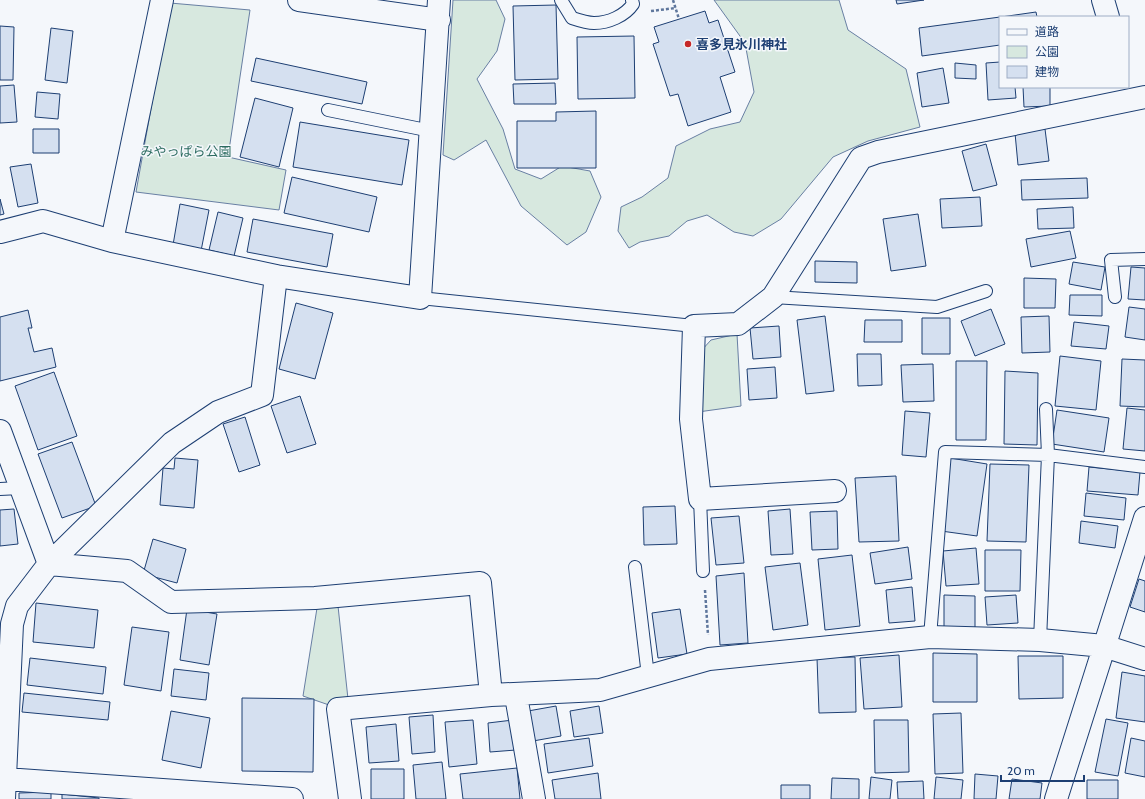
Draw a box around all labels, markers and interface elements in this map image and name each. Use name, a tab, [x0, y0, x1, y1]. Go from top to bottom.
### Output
legend	[999, 16, 1129, 88]
text: 道路	[1035, 24, 1059, 39]
place label: 喜多見氷川神社	[696, 36, 787, 52]
marker: 喜多見氷川神社	[683, 39, 693, 49]
text: 公園	[1035, 44, 1059, 59]
text: 建物	[1035, 64, 1059, 79]
park label: みやっぱら公園	[140, 143, 232, 159]
scale bar	[1001, 757, 1084, 783]
text: 20 m	[1007, 763, 1035, 778]

